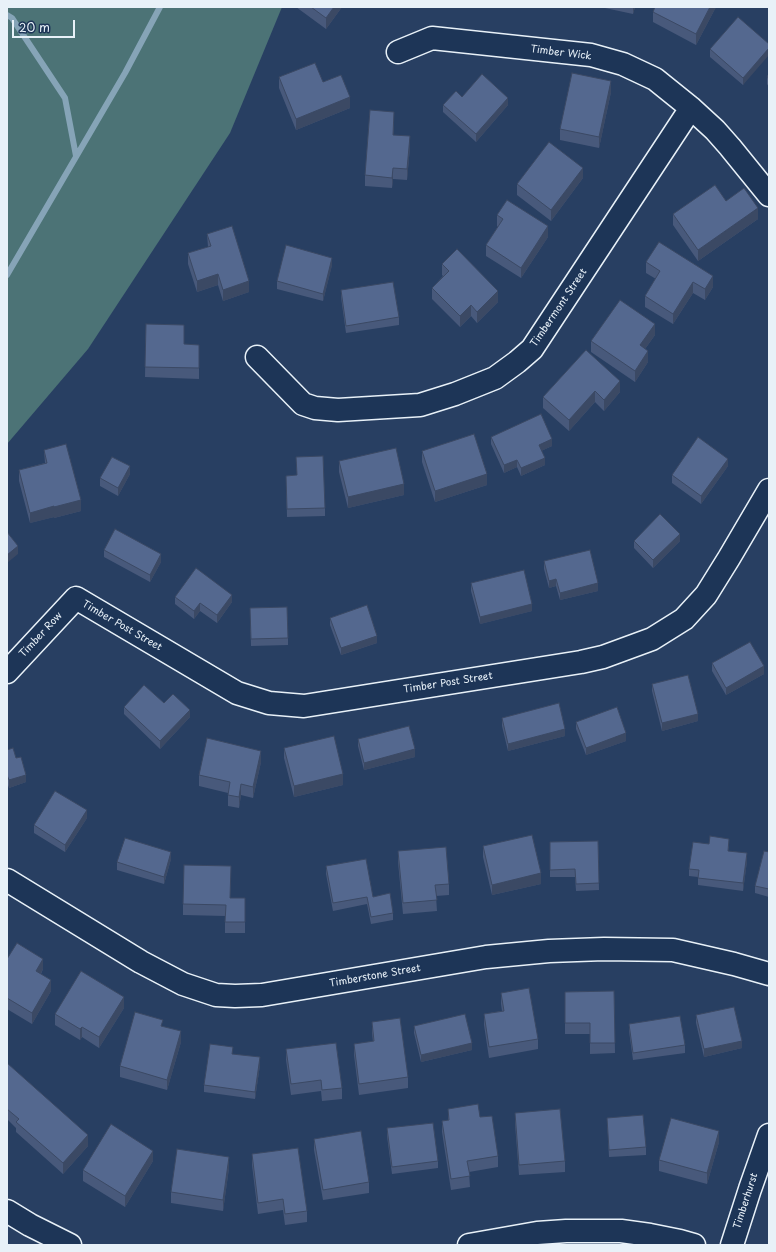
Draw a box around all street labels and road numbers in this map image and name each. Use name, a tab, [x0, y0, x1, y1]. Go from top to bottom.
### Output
street label: Timber Wick	[530, 43, 592, 63]
street label: Timbermont Street	[528, 267, 590, 349]
street label: Timber Post Street	[80, 598, 164, 654]
street label: Timber Row	[17, 610, 65, 660]
street label: Timber Post Street	[403, 670, 493, 696]
street label: Timberstone Street	[329, 962, 421, 990]
street label: Timberhurst	[731, 1172, 761, 1230]

